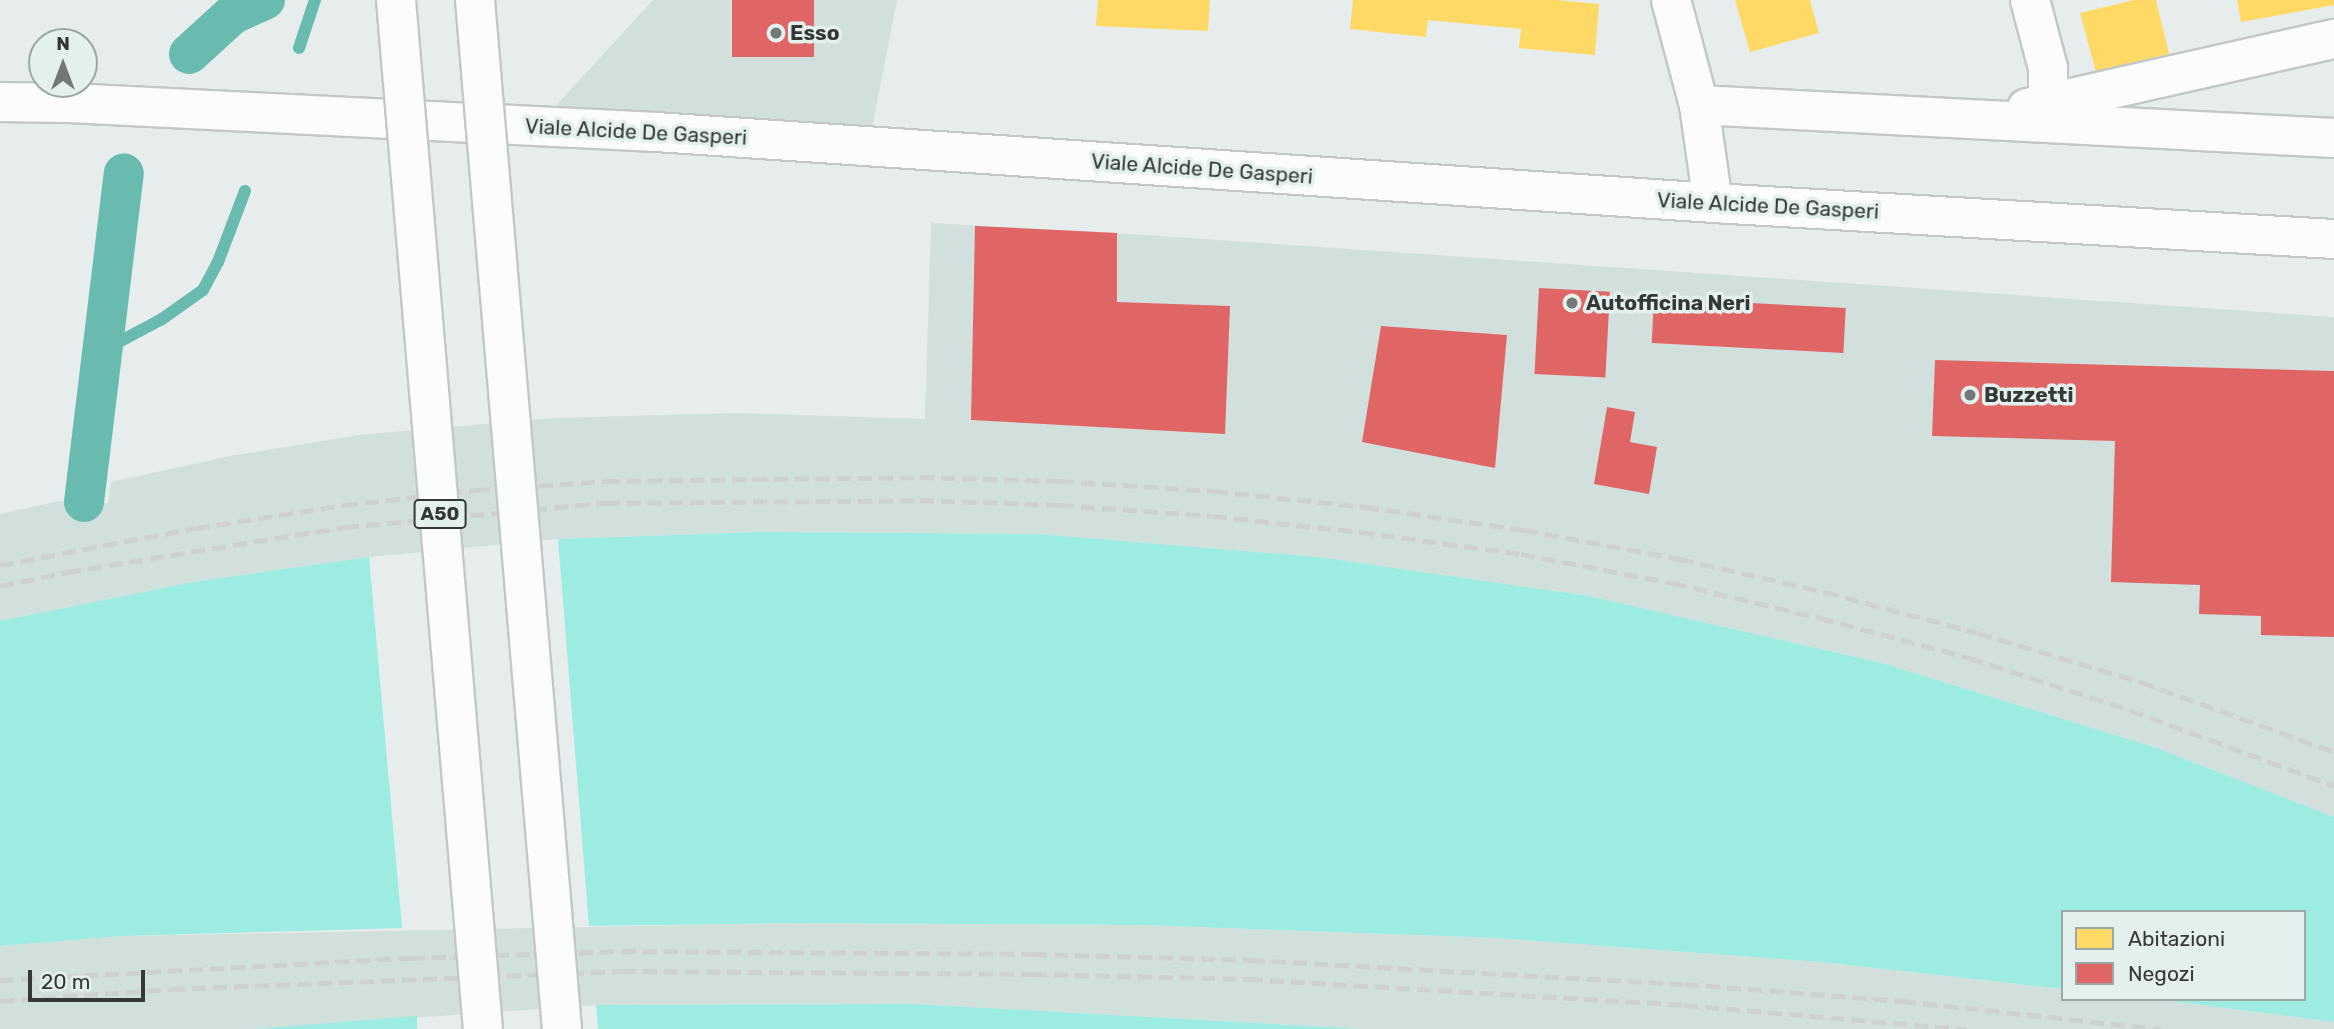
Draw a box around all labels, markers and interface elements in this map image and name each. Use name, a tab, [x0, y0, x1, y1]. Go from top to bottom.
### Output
place label: Esso	[790, 20, 839, 46]
marker: Esso	[768, 25, 784, 41]
north arrow	[28, 28, 98, 98]
text: N	[56, 32, 70, 55]
street label: Viale Alcide De Gasperi	[524, 114, 748, 150]
street label: Viale Alcide De Gasperi	[1090, 149, 1314, 189]
street label: Viale Alcide De Gasperi	[1656, 188, 1880, 224]
place label: Autofficina Neri	[1586, 290, 1751, 316]
marker: Autofficina Neri	[1564, 295, 1580, 311]
place label: Buzzetti	[1984, 382, 2073, 408]
marker: Buzzetti	[1962, 387, 1978, 403]
road number: A50	[412, 499, 468, 530]
legend	[2061, 910, 2306, 1001]
text: Abitazioni	[2128, 926, 2225, 951]
scale bar	[32, 956, 149, 1000]
text: Negozi	[2128, 961, 2195, 986]
text: 20 m	[41, 969, 90, 994]

